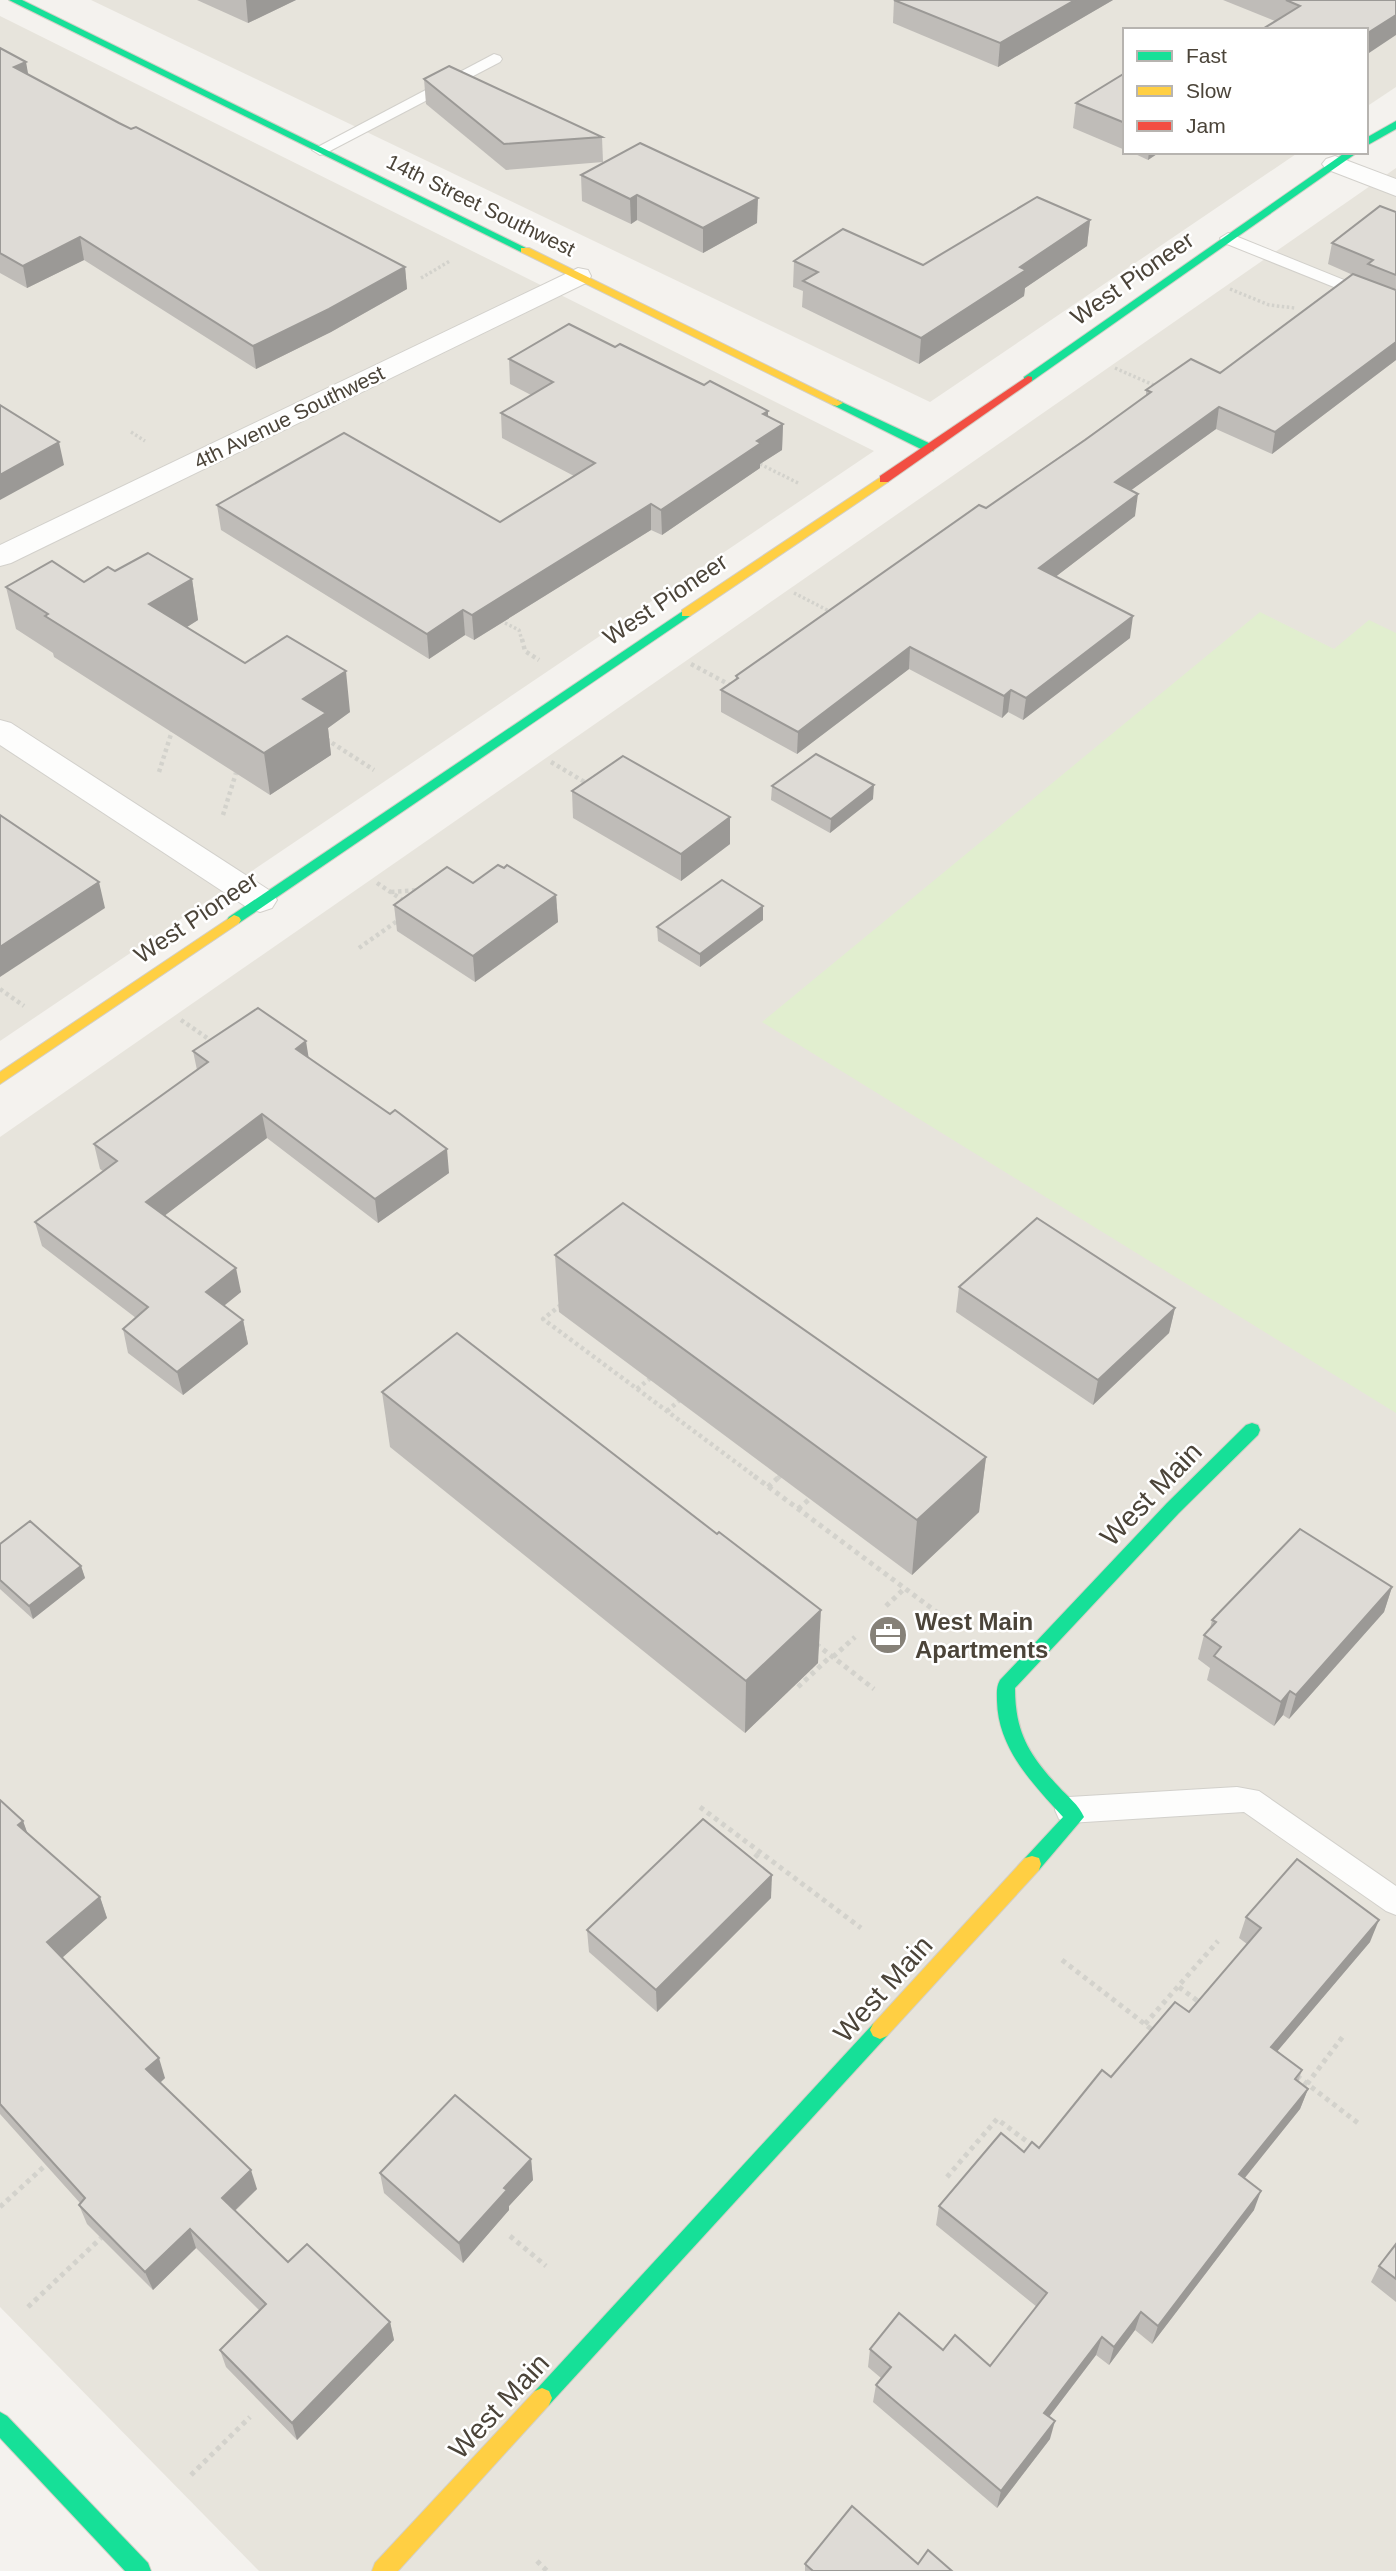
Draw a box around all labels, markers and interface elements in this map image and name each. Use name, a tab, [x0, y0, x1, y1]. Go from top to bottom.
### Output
legend	[1123, 28, 1368, 154]
text: Fast	[1186, 44, 1227, 67]
text: Slow	[1186, 79, 1232, 102]
text: Jam	[1186, 114, 1226, 137]
street label: 14th Street Southwest	[383, 149, 579, 261]
street label: West Pioneer	[1065, 226, 1199, 330]
street label: 4th Avenue Southwest	[190, 361, 388, 473]
street label: West Pioneer	[598, 548, 732, 650]
street label: West Pioneer	[129, 866, 263, 968]
street label: West Main	[1094, 1436, 1208, 1552]
place label: West Main Apartments	[915, 1608, 1048, 1663]
office icon: West Main Apartments	[867, 1614, 909, 1656]
street label: West Main	[827, 1930, 939, 2048]
street label: West Main	[443, 2347, 555, 2465]

